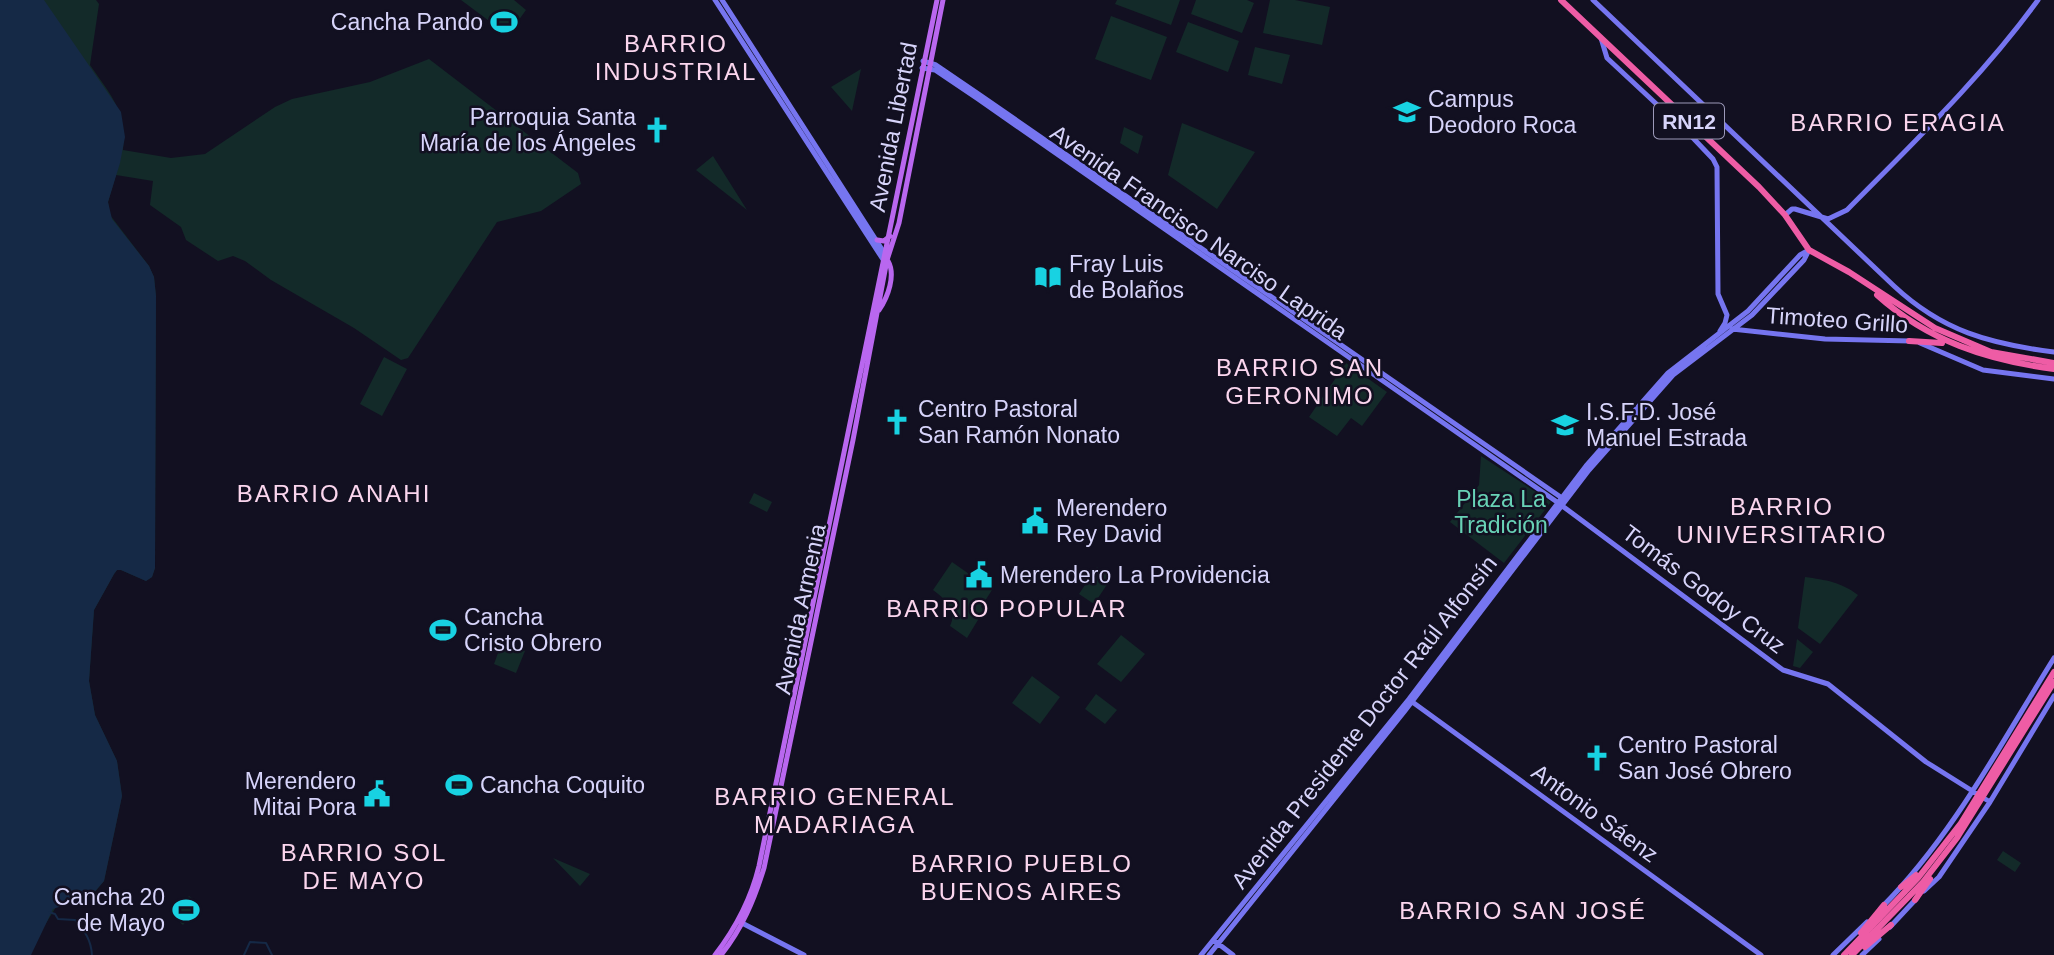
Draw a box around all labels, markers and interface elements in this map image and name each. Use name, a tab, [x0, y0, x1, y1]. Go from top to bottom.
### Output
sports icon: Cancha Pando	[489, 7, 519, 37]
place label: Cancha Pando	[331, 9, 483, 35]
district label: BARRIO INDUSTRIAL	[595, 30, 757, 85]
street label: Avenida Libertad	[864, 40, 922, 214]
place label: Campus Deodoro Roca	[1428, 86, 1577, 138]
school or university icon: Campus Deodoro Roca	[1392, 97, 1422, 127]
place label: Parroquia Santa María de los Ángeles	[420, 104, 636, 156]
road number: RN12	[1654, 104, 1724, 138]
district label: BARRIO ERAGIA	[1790, 109, 2006, 136]
church icon: Parroquia Santa María de los Ángeles	[642, 115, 672, 145]
street label: Avenida Francisco Narciso Laprida	[1046, 119, 1353, 345]
place label: Fray Luis de Bolaños	[1069, 251, 1184, 303]
library icon: Fray Luis de Bolaños	[1033, 262, 1063, 292]
street label: Timoteo Grillo	[1765, 302, 1909, 338]
district label: BARRIO SAN GERONIMO	[1216, 354, 1384, 409]
place label: Centro Pastoral San Ramón Nonato	[918, 396, 1120, 448]
place label: I.S.F.D. José Manuel Estrada	[1586, 399, 1747, 451]
church icon: Centro Pastoral San Ramón Nonato	[882, 407, 912, 437]
school or university icon: I.S.F.D. José Manuel Estrada	[1550, 410, 1580, 440]
district label: BARRIO ANAHI	[237, 480, 431, 507]
park label: Plaza La Tradición	[1454, 486, 1548, 538]
district label: BARRIO UNIVERSITARIO	[1677, 493, 1887, 548]
place label: Merendero Rey David	[1056, 495, 1167, 547]
public building icon: Merendero Rey David	[1020, 506, 1050, 536]
street label: Tomás Godoy Cruz	[1618, 519, 1790, 659]
street label: Avenida Armenia	[769, 521, 831, 697]
street label: Avenida Presidente Doctor Raúl Alfonsín	[1226, 550, 1502, 894]
public building icon: Merendero La Providencia	[964, 560, 994, 590]
place label: Merendero La Providencia	[1000, 562, 1270, 588]
district label: BARRIO POPULAR	[886, 595, 1128, 622]
place label: Cancha Cristo Obrero	[464, 604, 602, 656]
sports icon: Cancha Cristo Obrero	[428, 615, 458, 645]
place label: Centro Pastoral San José Obrero	[1618, 732, 1792, 784]
church icon: Centro Pastoral San José Obrero	[1582, 743, 1612, 773]
street label: Antonio Sáenz	[1527, 759, 1663, 867]
place label: Merendero Mitai Pora	[245, 768, 356, 820]
sports icon: Cancha Coquito	[444, 770, 474, 800]
place label: Cancha Coquito	[480, 772, 645, 798]
public building icon: Merendero Mitai Pora	[362, 779, 392, 809]
district label: BARRIO GENERAL MADARIAGA	[714, 783, 956, 838]
district label: BARRIO SOL DE MAYO	[281, 839, 447, 894]
district label: BARRIO PUEBLO BUENOS AIRES	[911, 850, 1133, 905]
place label: Cancha 20 de Mayo	[54, 884, 165, 936]
sports icon: Cancha 20 de Mayo	[171, 895, 201, 925]
district label: BARRIO SAN JOSÉ	[1399, 897, 1647, 924]

